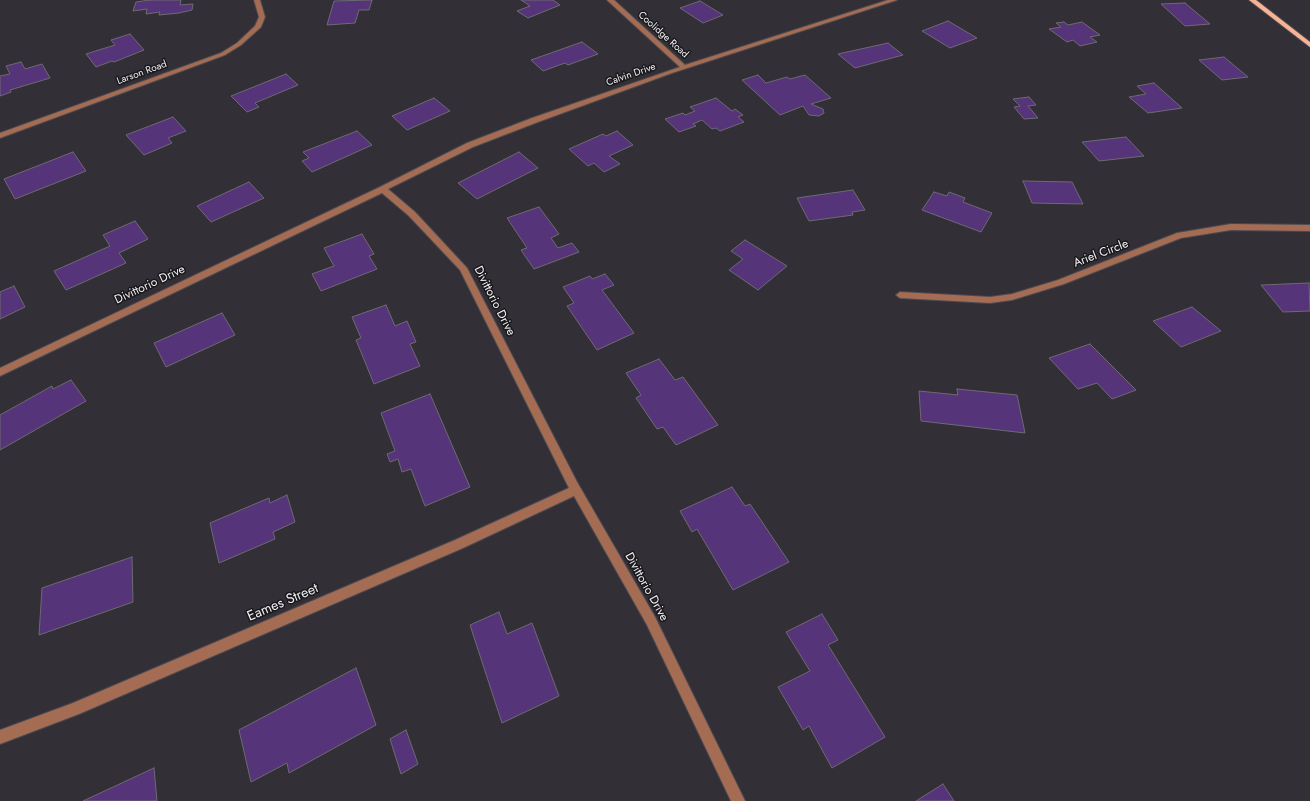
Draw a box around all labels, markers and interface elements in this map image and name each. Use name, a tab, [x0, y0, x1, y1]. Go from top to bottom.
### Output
street label: Coolidge Road	[635, 9, 691, 61]
street label: Larson Road	[115, 58, 169, 88]
street label: Calvin Drive	[605, 61, 657, 89]
street label: Ariel Circle	[1072, 237, 1130, 271]
street label: Divittorio Drive	[112, 262, 188, 308]
street label: Divittorio Drive	[470, 264, 518, 338]
street label: Divittorio Drive	[621, 550, 671, 624]
street label: Eames Street	[245, 580, 321, 626]

